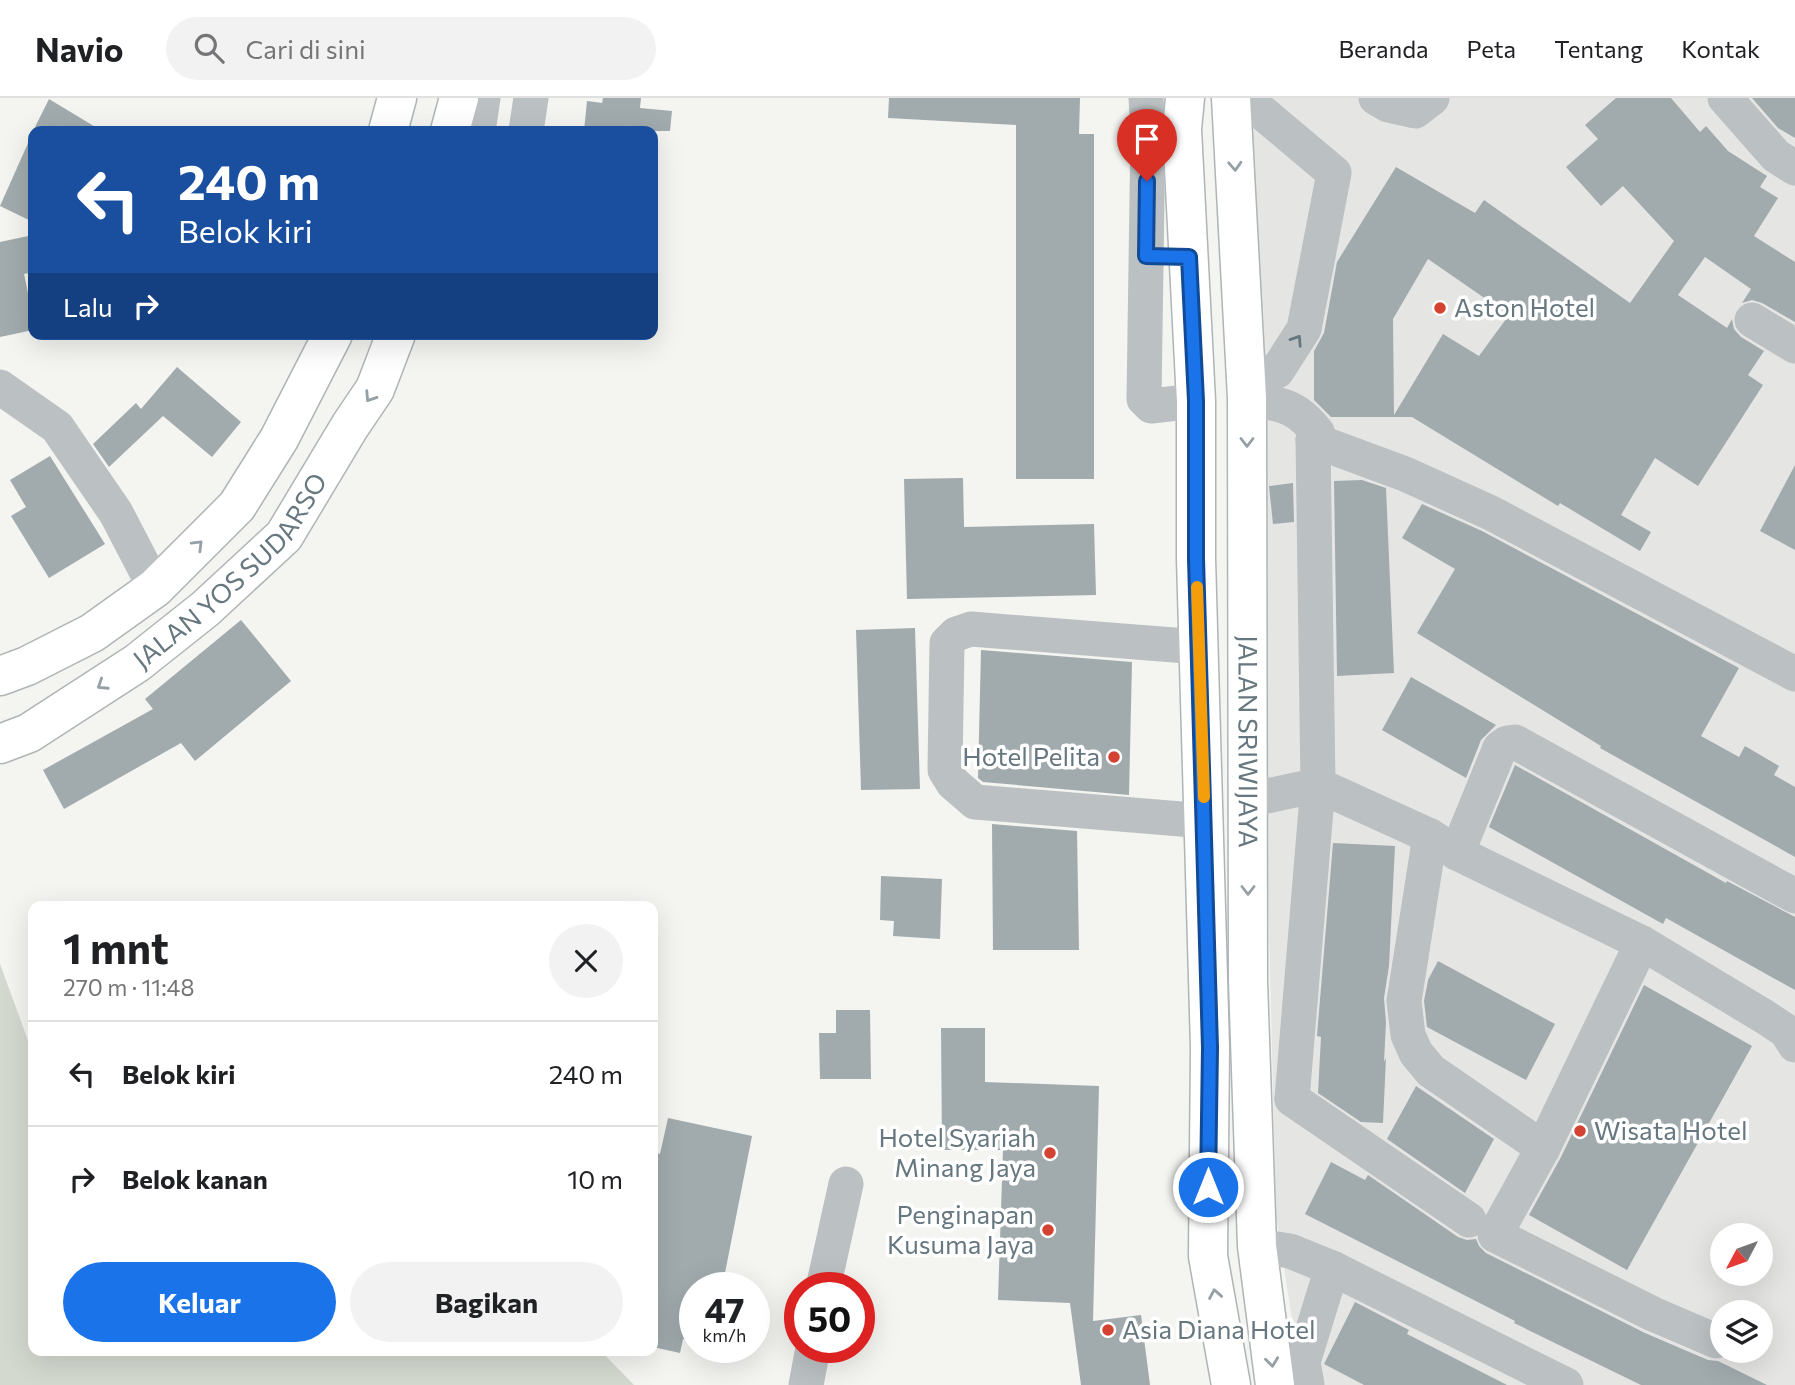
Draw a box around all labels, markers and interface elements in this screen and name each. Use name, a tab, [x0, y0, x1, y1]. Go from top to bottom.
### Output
search box	[166, 17, 656, 80]
text: Navio	[35, 28, 124, 69]
icon: search	[190, 29, 228, 67]
text: Cari di sini	[246, 33, 366, 64]
text: Beranda	[1338, 34, 1429, 63]
text: Peta	[1467, 34, 1516, 63]
text: Tentang	[1554, 34, 1643, 63]
text: Kontak	[1681, 34, 1760, 63]
pin	[1117, 109, 1177, 181]
icon: arrive	[1128, 120, 1166, 158]
text: 240 m	[178, 150, 320, 210]
icon: left	[63, 154, 154, 245]
one-way arrow	[1227, 161, 1242, 172]
text: Belok kiri	[178, 210, 313, 250]
icon: right	[127, 287, 165, 325]
text: Lalu	[63, 291, 113, 322]
place label: Aston Hotel	[1454, 291, 1595, 322]
marker: Aston Hotel	[1432, 300, 1448, 316]
one-way arrow	[1288, 335, 1301, 348]
one-way arrow	[366, 389, 378, 402]
one-way arrow	[1239, 438, 1255, 448]
street label: JALAN YOS SUDARSO	[126, 467, 332, 674]
one-way arrow	[190, 541, 203, 554]
street label: JALAN SRIWIJAYA	[1233, 635, 1265, 848]
one-way arrow	[97, 677, 110, 690]
place label: Hotel Pelita	[962, 740, 1100, 771]
marker: Hotel Pelita	[1106, 749, 1122, 765]
one-way arrow	[1240, 886, 1256, 896]
text: 1 mnt	[63, 921, 169, 973]
button: close	[549, 924, 623, 998]
text: 270 m · 11:48	[63, 973, 194, 1001]
icon: left	[63, 1055, 101, 1093]
text: Belok kiri	[122, 1058, 236, 1089]
text: 240 m	[549, 1058, 623, 1089]
place label: Wisata Hotel	[1594, 1114, 1748, 1145]
place label: Hotel Syariah Minang Jaya	[878, 1121, 1036, 1182]
marker: Wisata Hotel	[1572, 1123, 1588, 1139]
marker: Hotel Syariah Minang Jaya	[1042, 1145, 1058, 1161]
position arrow	[1171, 1150, 1245, 1224]
icon: right	[63, 1160, 101, 1198]
text: Belok kanan	[122, 1163, 268, 1194]
text: 10 m	[567, 1163, 623, 1194]
place label: Penginapan Kusuma Jaya	[887, 1198, 1034, 1259]
marker: Penginapan Kusuma Jaya	[1040, 1222, 1056, 1238]
north arrow	[1710, 1223, 1773, 1286]
map controls	[1710, 1223, 1773, 1363]
button: Keluar	[63, 1262, 336, 1342]
button: Bagikan	[350, 1262, 623, 1342]
speed limit sign: 50	[784, 1272, 875, 1363]
text: 47	[704, 1287, 745, 1330]
one-way arrow	[1208, 1288, 1223, 1300]
button: layers	[1710, 1300, 1773, 1363]
place label: Asia Diana Hotel	[1122, 1313, 1316, 1344]
marker: Asia Diana Hotel	[1100, 1322, 1116, 1338]
text: km/h	[703, 1324, 746, 1346]
one-way arrow	[1264, 1356, 1279, 1368]

